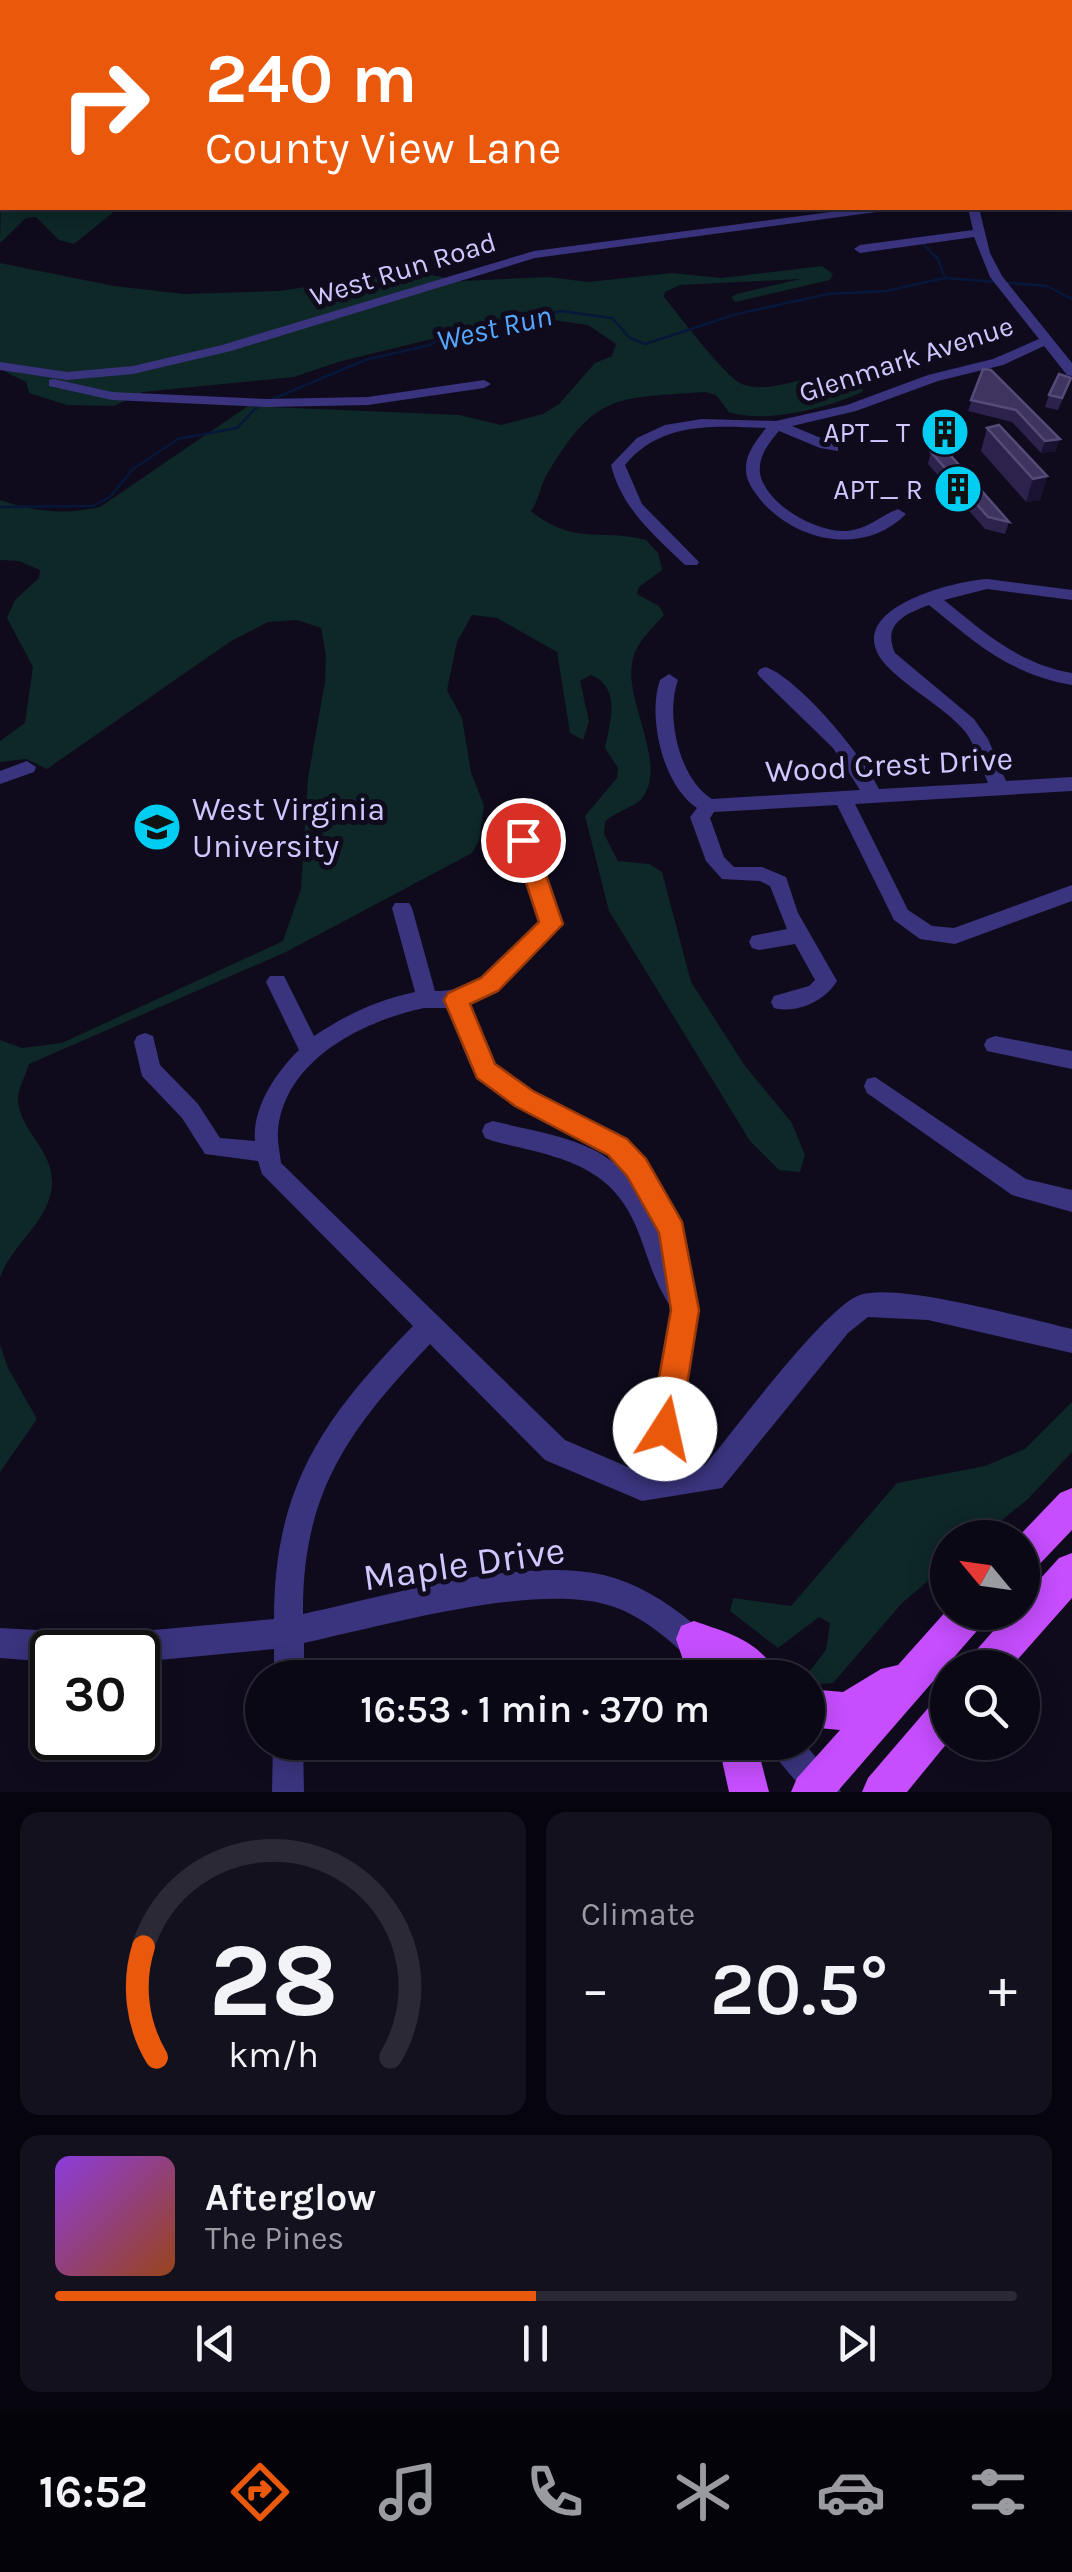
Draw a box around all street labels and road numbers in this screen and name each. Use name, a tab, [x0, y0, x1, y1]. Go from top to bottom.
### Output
street label: West Run Road	[306, 225, 500, 313]
street label: Glenmark Avenue	[795, 309, 1017, 409]
street label: Wood Crest Drive	[764, 740, 1014, 790]
street label: Maple Drive	[360, 1528, 568, 1600]

